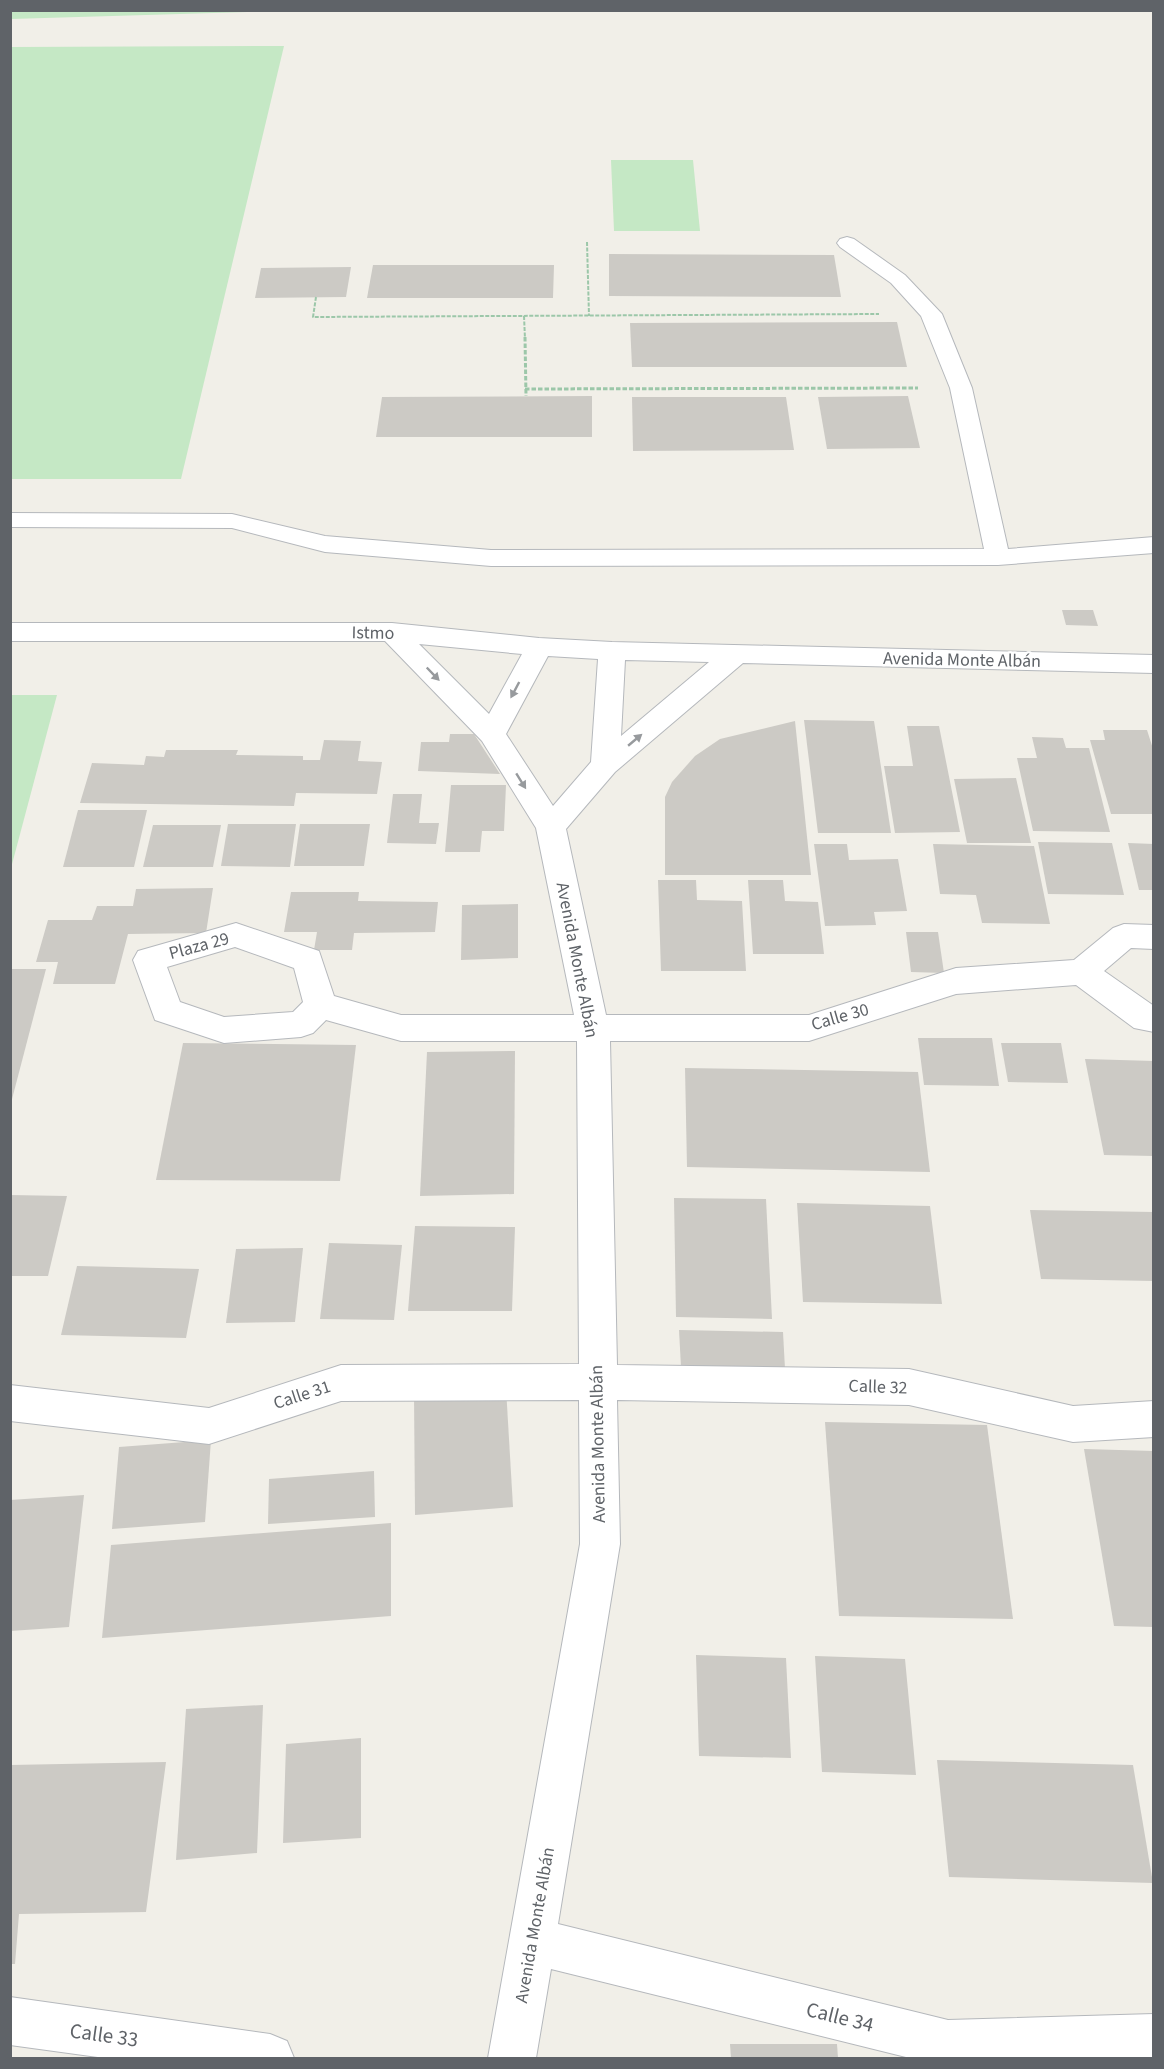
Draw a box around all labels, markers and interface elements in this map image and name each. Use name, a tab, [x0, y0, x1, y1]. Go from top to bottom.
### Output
street label: Istmo	[351, 620, 395, 646]
street label: Avenida Monte Albán	[883, 646, 1041, 674]
one-way arrow	[426, 667, 440, 682]
one-way arrow	[510, 682, 520, 699]
one-way arrow	[627, 734, 642, 747]
one-way arrow	[516, 773, 527, 789]
street label: Avenida Monte Albán	[550, 880, 604, 1040]
street label: Plaza 29	[166, 926, 232, 966]
street label: Calle 30	[808, 997, 872, 1037]
street label: Avenida Monte Albán	[584, 1365, 612, 1523]
street label: Calle 32	[848, 1373, 908, 1401]
street label: Calle 31	[270, 1374, 334, 1416]
street label: Avenida Monte Albán	[509, 1845, 561, 2005]
street label: Calle 34	[803, 1994, 877, 2040]
street label: Calle 33	[68, 2015, 140, 2055]

